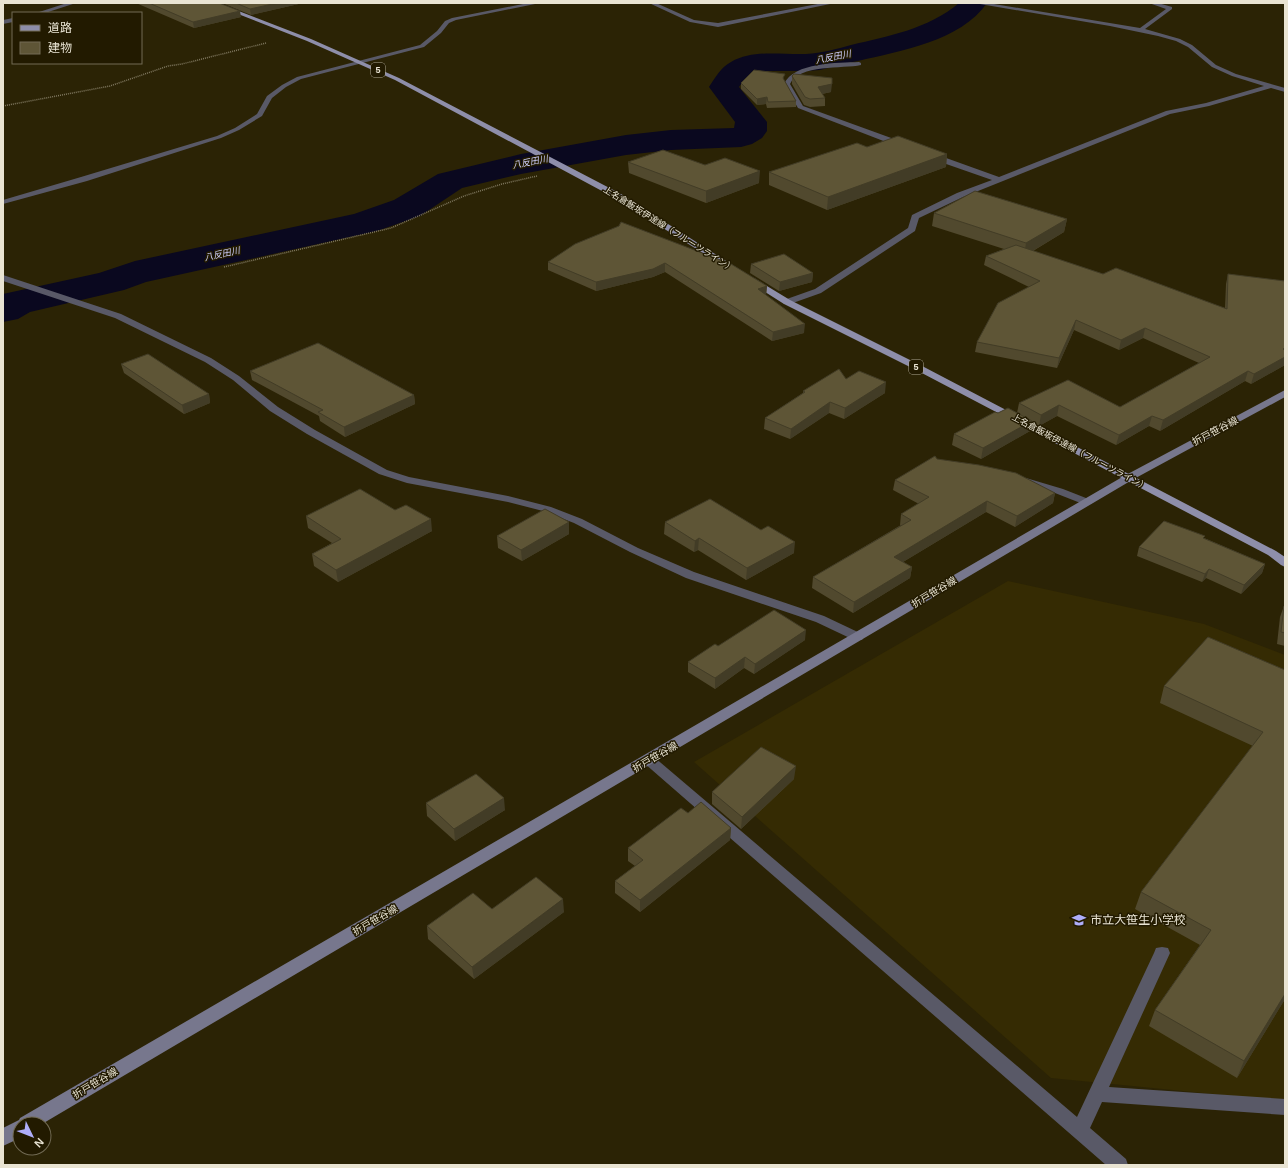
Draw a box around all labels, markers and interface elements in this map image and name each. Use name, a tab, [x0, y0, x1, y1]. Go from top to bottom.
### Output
legend	[12, 12, 142, 64]
text: 道路	[48, 21, 72, 35]
text: 建物	[48, 41, 72, 55]
water label: 八反田川	[814, 48, 853, 65]
road number: 5	[371, 63, 385, 77]
water label: 八反田川	[511, 153, 550, 170]
street label: 上名倉飯坂伊達線（フルーツライン）	[602, 184, 736, 274]
water label: 八反田川	[203, 245, 242, 263]
road number: 5	[909, 360, 923, 374]
street label: 上名倉飯坂伊達線（フルーツライン）	[1010, 412, 1150, 492]
street label: 折戸笹谷線	[1190, 414, 1240, 448]
street label: 折戸笹谷線	[910, 574, 958, 610]
street label: 折戸笹谷線	[631, 740, 679, 774]
street label: 折戸笹谷線	[351, 903, 399, 937]
school or university icon: 市立大笹生小学校	[1071, 912, 1087, 928]
place label: 市立大笹生小学校	[1090, 913, 1186, 927]
street label: 折戸笹谷線	[71, 1065, 119, 1101]
north arrow	[12, 1116, 52, 1156]
text: N	[32, 1136, 46, 1150]

